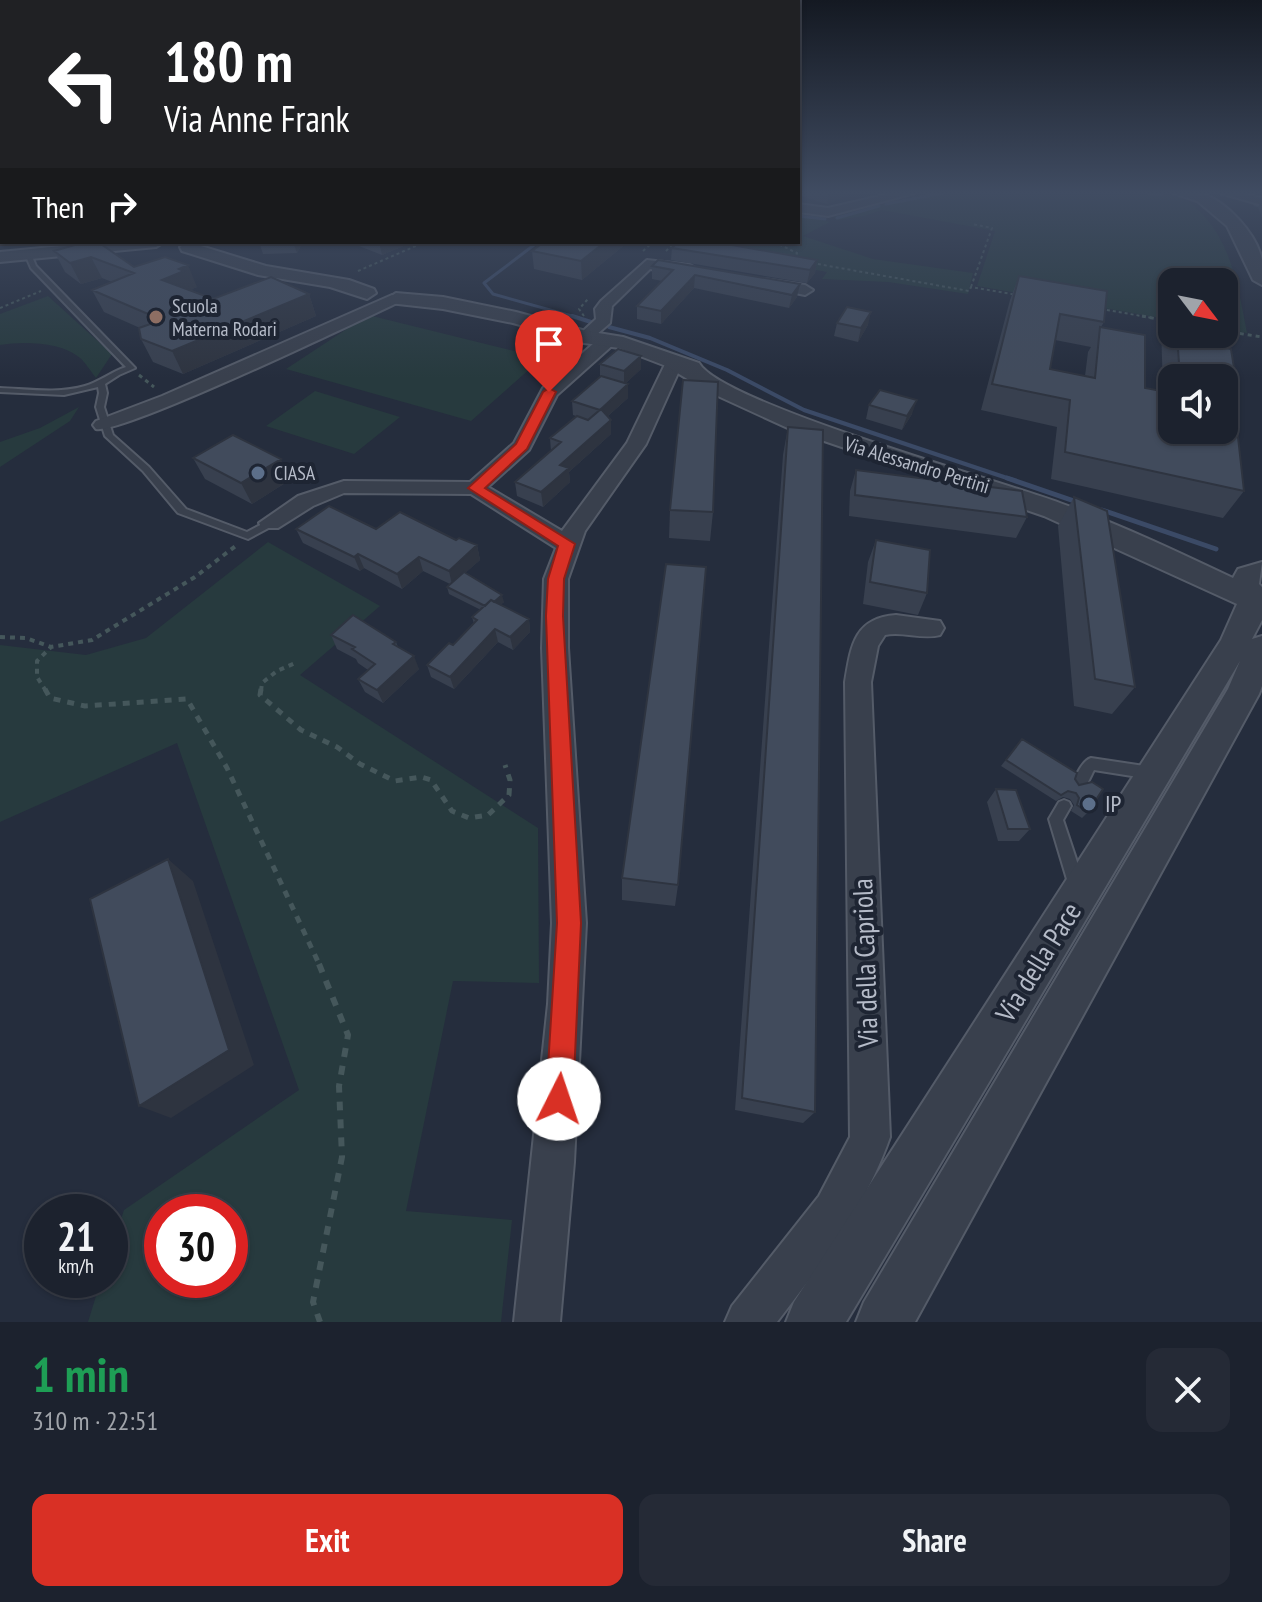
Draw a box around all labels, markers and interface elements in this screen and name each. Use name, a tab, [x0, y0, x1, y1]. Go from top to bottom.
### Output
text: 180 m	[164, 25, 293, 97]
icon: left	[32, 32, 136, 136]
text: Via Anne Frank	[164, 95, 350, 142]
icon: right	[100, 184, 144, 228]
text: Then	[32, 187, 84, 226]
north arrow	[1158, 268, 1238, 348]
map controls	[1158, 268, 1238, 444]
place label: Scuola Materna Rodari	[172, 293, 277, 342]
marker: Scuola Materna Rodari	[147, 308, 165, 326]
pin	[515, 310, 583, 392]
icon: arrive	[527, 322, 571, 366]
button: sound	[1158, 364, 1238, 444]
street label: Via Alessandro Pertini	[840, 430, 993, 499]
place label: CIASA	[274, 460, 316, 486]
marker: CIASA	[249, 464, 267, 482]
place label: IP	[1105, 788, 1122, 819]
marker: IP	[1080, 795, 1098, 813]
street label: Via della Capriola	[843, 878, 886, 1049]
street label: Via della Pace	[986, 895, 1089, 1029]
position arrow	[517, 1057, 601, 1141]
speed limit sign: 30	[144, 1194, 248, 1298]
text: 21	[57, 1210, 95, 1262]
text: km/h	[58, 1253, 94, 1279]
text: 1 min	[32, 1343, 129, 1405]
button: close	[1146, 1348, 1230, 1432]
text: 310 m · 22:51	[32, 1404, 158, 1437]
button: Exit	[32, 1494, 623, 1586]
button: Share	[639, 1494, 1230, 1586]

